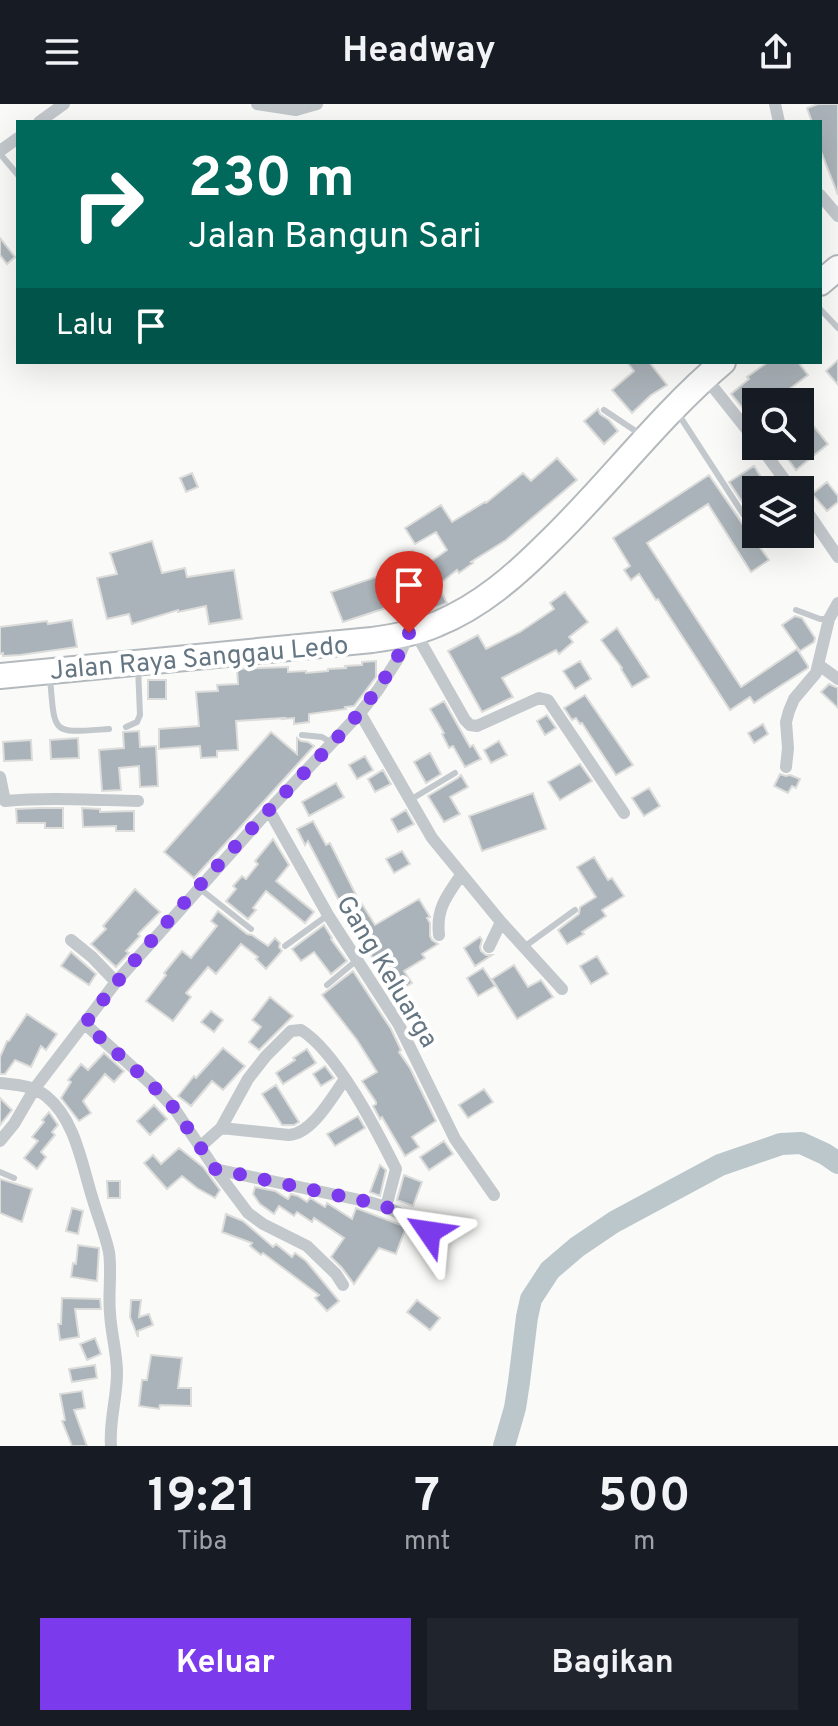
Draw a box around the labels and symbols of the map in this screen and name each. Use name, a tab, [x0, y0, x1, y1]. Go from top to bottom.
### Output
pin	[375, 551, 443, 633]
street label: Jalan Raya Sanggau Ledo	[49, 630, 350, 689]
street label: Gang Keluarga	[327, 890, 444, 1054]
position arrow	[387, 1190, 471, 1274]

